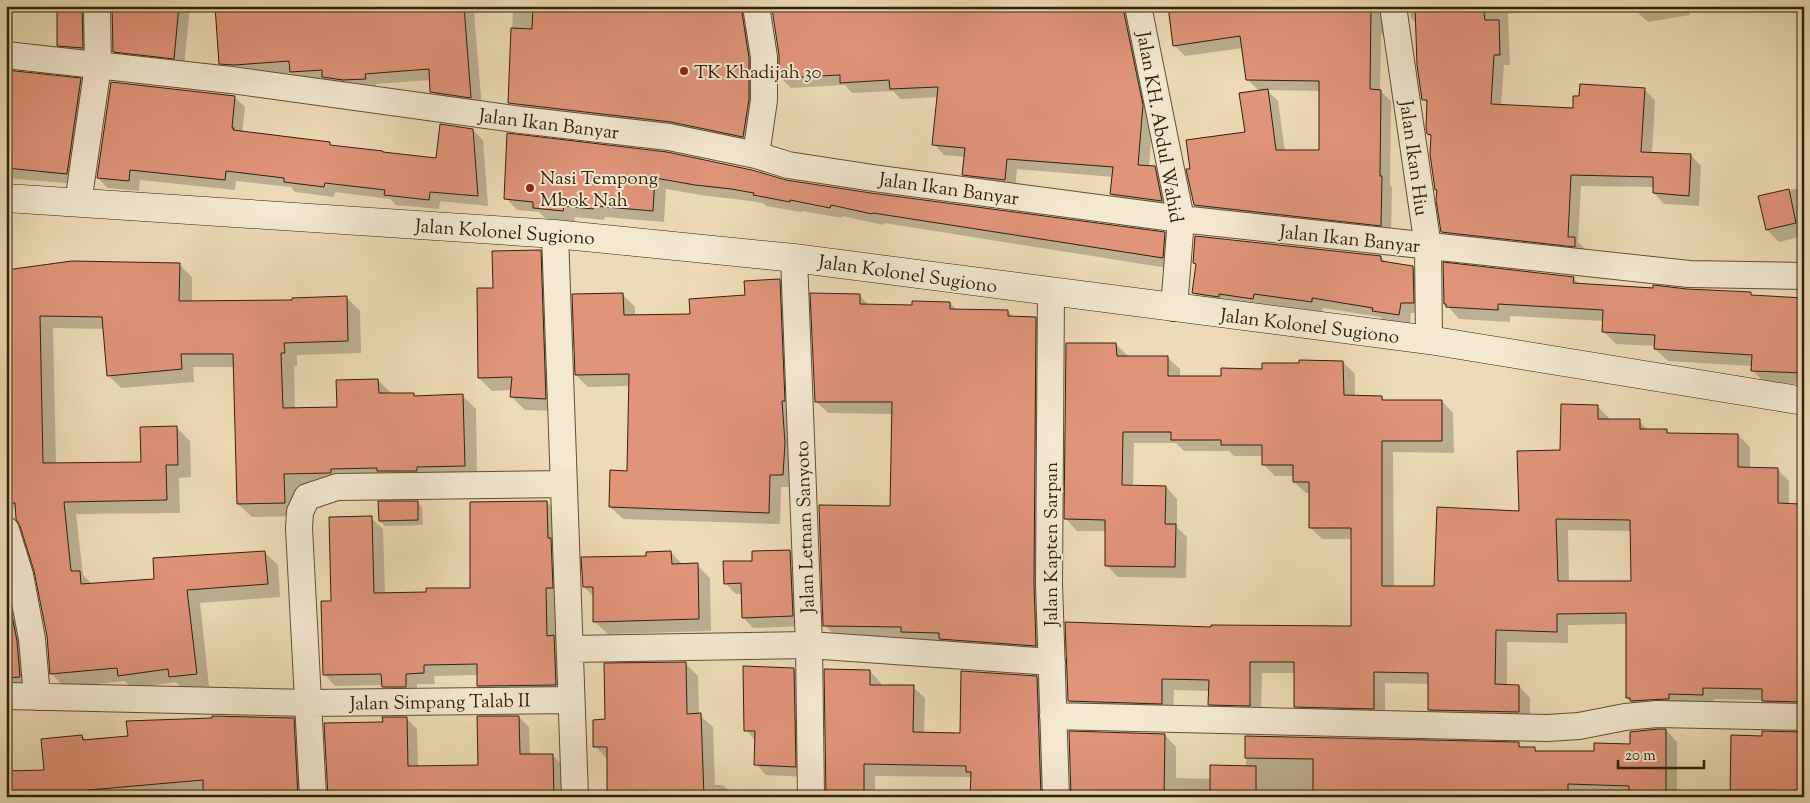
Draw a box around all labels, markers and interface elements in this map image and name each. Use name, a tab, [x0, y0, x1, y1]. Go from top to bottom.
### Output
street label: Jalan KH. Abdul Wahid	[1128, 29, 1189, 225]
place label: TK Khadijah 30	[694, 60, 821, 87]
marker: TK Khadijah 30	[678, 65, 690, 77]
street label: Jalan Ikan Hiu	[1391, 98, 1434, 218]
street label: Jalan Ikan Banyar	[476, 103, 620, 147]
place label: Nasi Tempong Mbok Nah	[540, 166, 658, 215]
street label: Jalan Ikan Banyar	[876, 167, 1020, 214]
marker: Nasi Tempong Mbok Nah	[524, 182, 536, 194]
street label: Jalan Kolonel Sugiono	[413, 214, 596, 253]
street label: Jalan Ikan Banyar	[1277, 220, 1421, 261]
street label: Jalan Kolonel Sugiono	[816, 249, 999, 301]
street label: Jalan Kolonel Sugiono	[1218, 303, 1401, 352]
street label: Jalan Letnan Sanyoto	[790, 440, 823, 615]
street label: Jalan Kapten Sarpan	[1039, 462, 1066, 627]
street label: Jalan Simpang Talab II	[348, 688, 531, 719]
scale bar	[1618, 738, 1704, 770]
text: 20 m	[1625, 746, 1656, 767]

